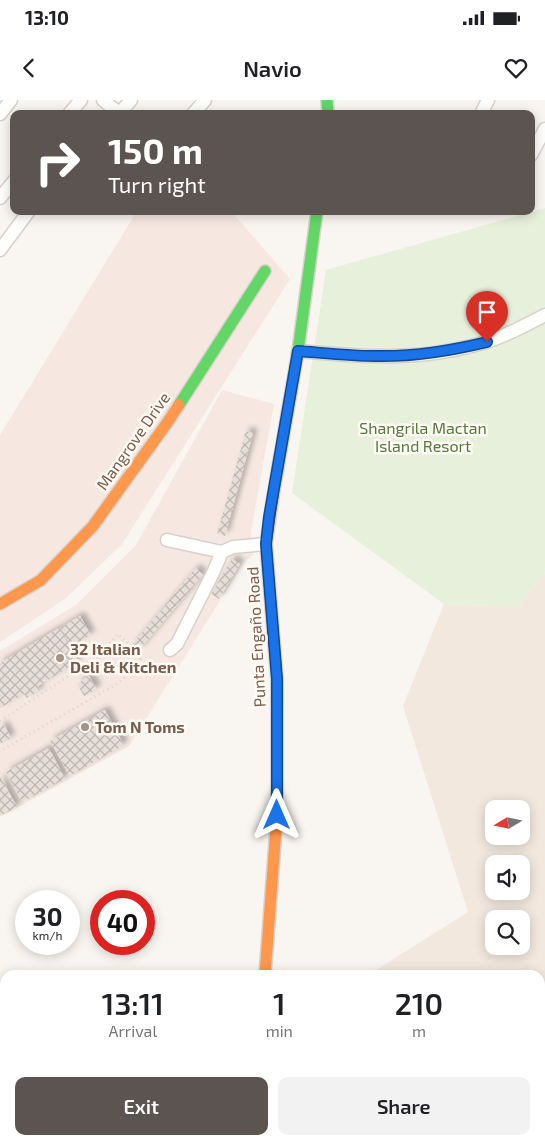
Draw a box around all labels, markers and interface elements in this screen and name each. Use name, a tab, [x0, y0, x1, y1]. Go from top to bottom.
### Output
text: 13:10	[25, 6, 69, 29]
icon: back	[15, 54, 43, 82]
icon: heart	[502, 54, 530, 82]
text: Navio	[243, 55, 302, 81]
text: 150 m	[108, 129, 203, 171]
icon: right	[25, 130, 90, 195]
text: Turn right	[108, 171, 206, 197]
pin	[466, 291, 508, 342]
icon: arrive	[473, 298, 501, 326]
street label: Mangrove Drive	[92, 388, 173, 493]
park label: Shangrila Mactan Island Resort	[359, 418, 487, 455]
street label: Punta Engaño Road	[242, 566, 269, 708]
place label: 32 Italian Deli & Kitchen	[70, 639, 176, 676]
marker: 32 Italian Deli & Kitchen	[54, 652, 66, 664]
place label: Tom N Toms	[95, 717, 185, 736]
marker: Tom N Toms	[79, 721, 91, 733]
position arrow	[250, 788, 302, 840]
north arrow	[485, 800, 530, 845]
map controls	[485, 800, 530, 955]
button: sound	[485, 855, 530, 900]
speed limit sign: 40	[90, 890, 155, 955]
text: 30	[33, 901, 62, 931]
button: search	[485, 910, 530, 955]
text: km/h	[33, 928, 62, 942]
text: 13:11	[102, 985, 164, 1021]
text: 1	[273, 985, 286, 1021]
text: 210	[395, 985, 443, 1021]
text: Arrival	[108, 1021, 157, 1040]
text: min	[266, 1021, 293, 1040]
text: m	[412, 1021, 426, 1040]
button: Exit	[15, 1077, 268, 1135]
button: Share	[278, 1077, 530, 1135]

